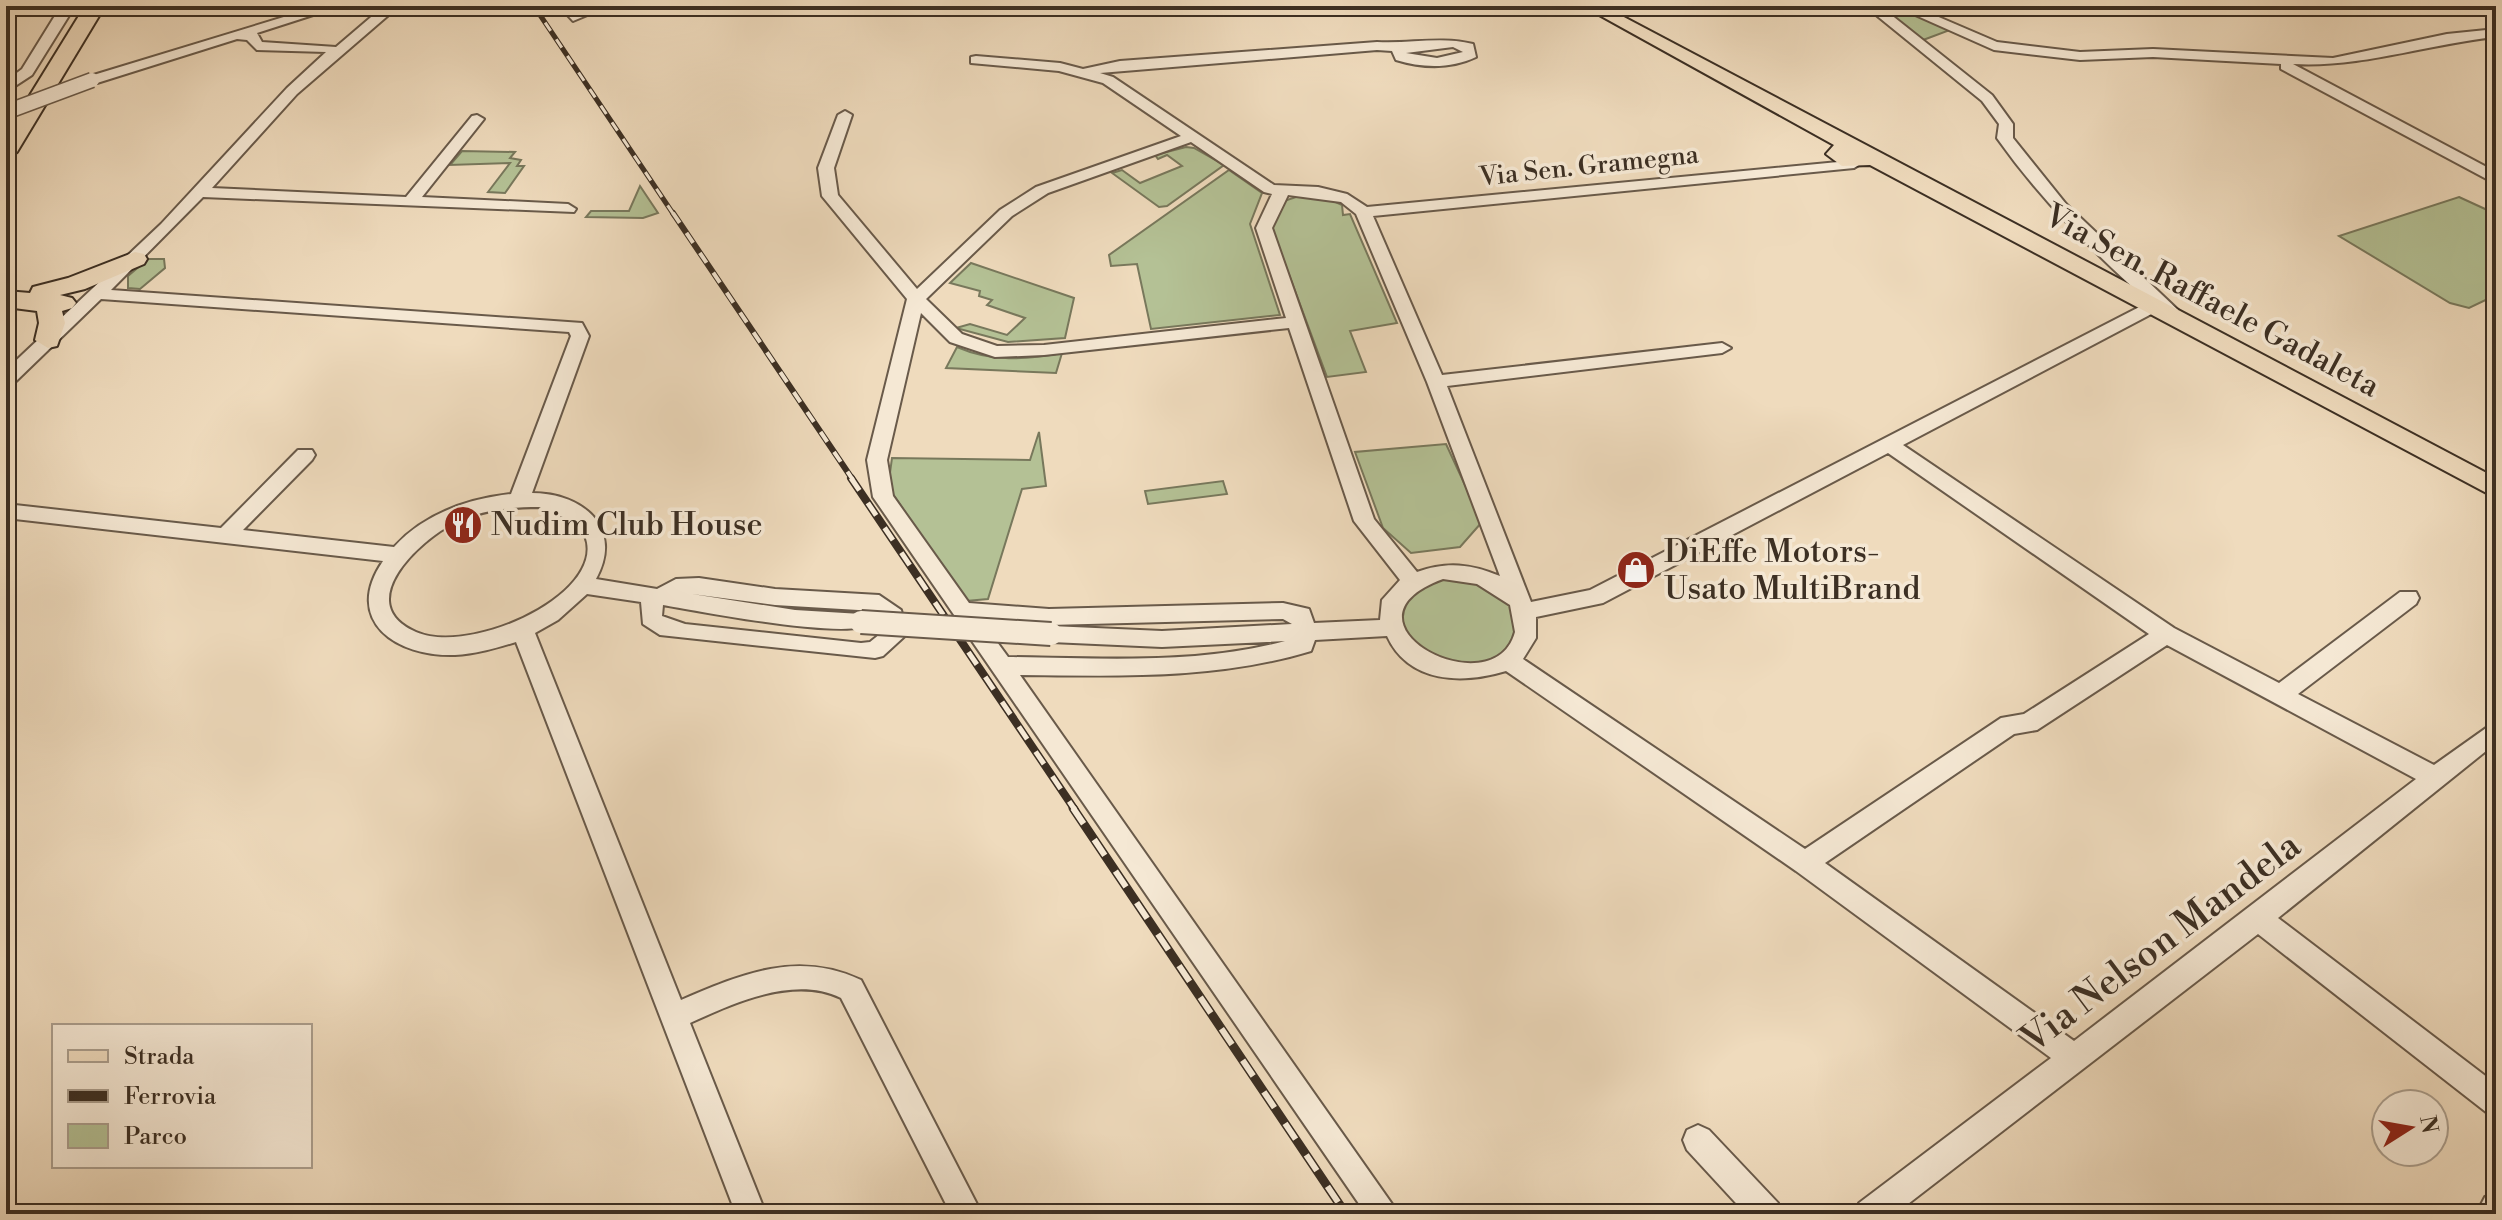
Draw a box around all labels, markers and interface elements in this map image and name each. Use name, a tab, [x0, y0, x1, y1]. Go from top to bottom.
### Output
street label: Via Sen. Gramegna	[1477, 138, 1701, 194]
street label: Via Sen. Raffaele Gadaleta	[2037, 195, 2387, 407]
restaurant icon: Nudim Club House	[442, 504, 484, 546]
place label: Nudim Club House	[491, 505, 763, 545]
place label: DiEffe Motors- Usato MultiBrand	[1664, 532, 1920, 609]
shop icon: DiEffe Motors- Usato MultiBrand	[1615, 549, 1657, 591]
street label: Via Nelson Mandela	[2011, 822, 2311, 1064]
legend	[52, 1024, 312, 1168]
text: Strada	[124, 1042, 195, 1072]
text: Ferrovia	[124, 1082, 217, 1112]
north arrow	[2370, 1088, 2450, 1168]
text: N	[2413, 1113, 2443, 1136]
text: Parco	[124, 1122, 187, 1152]

